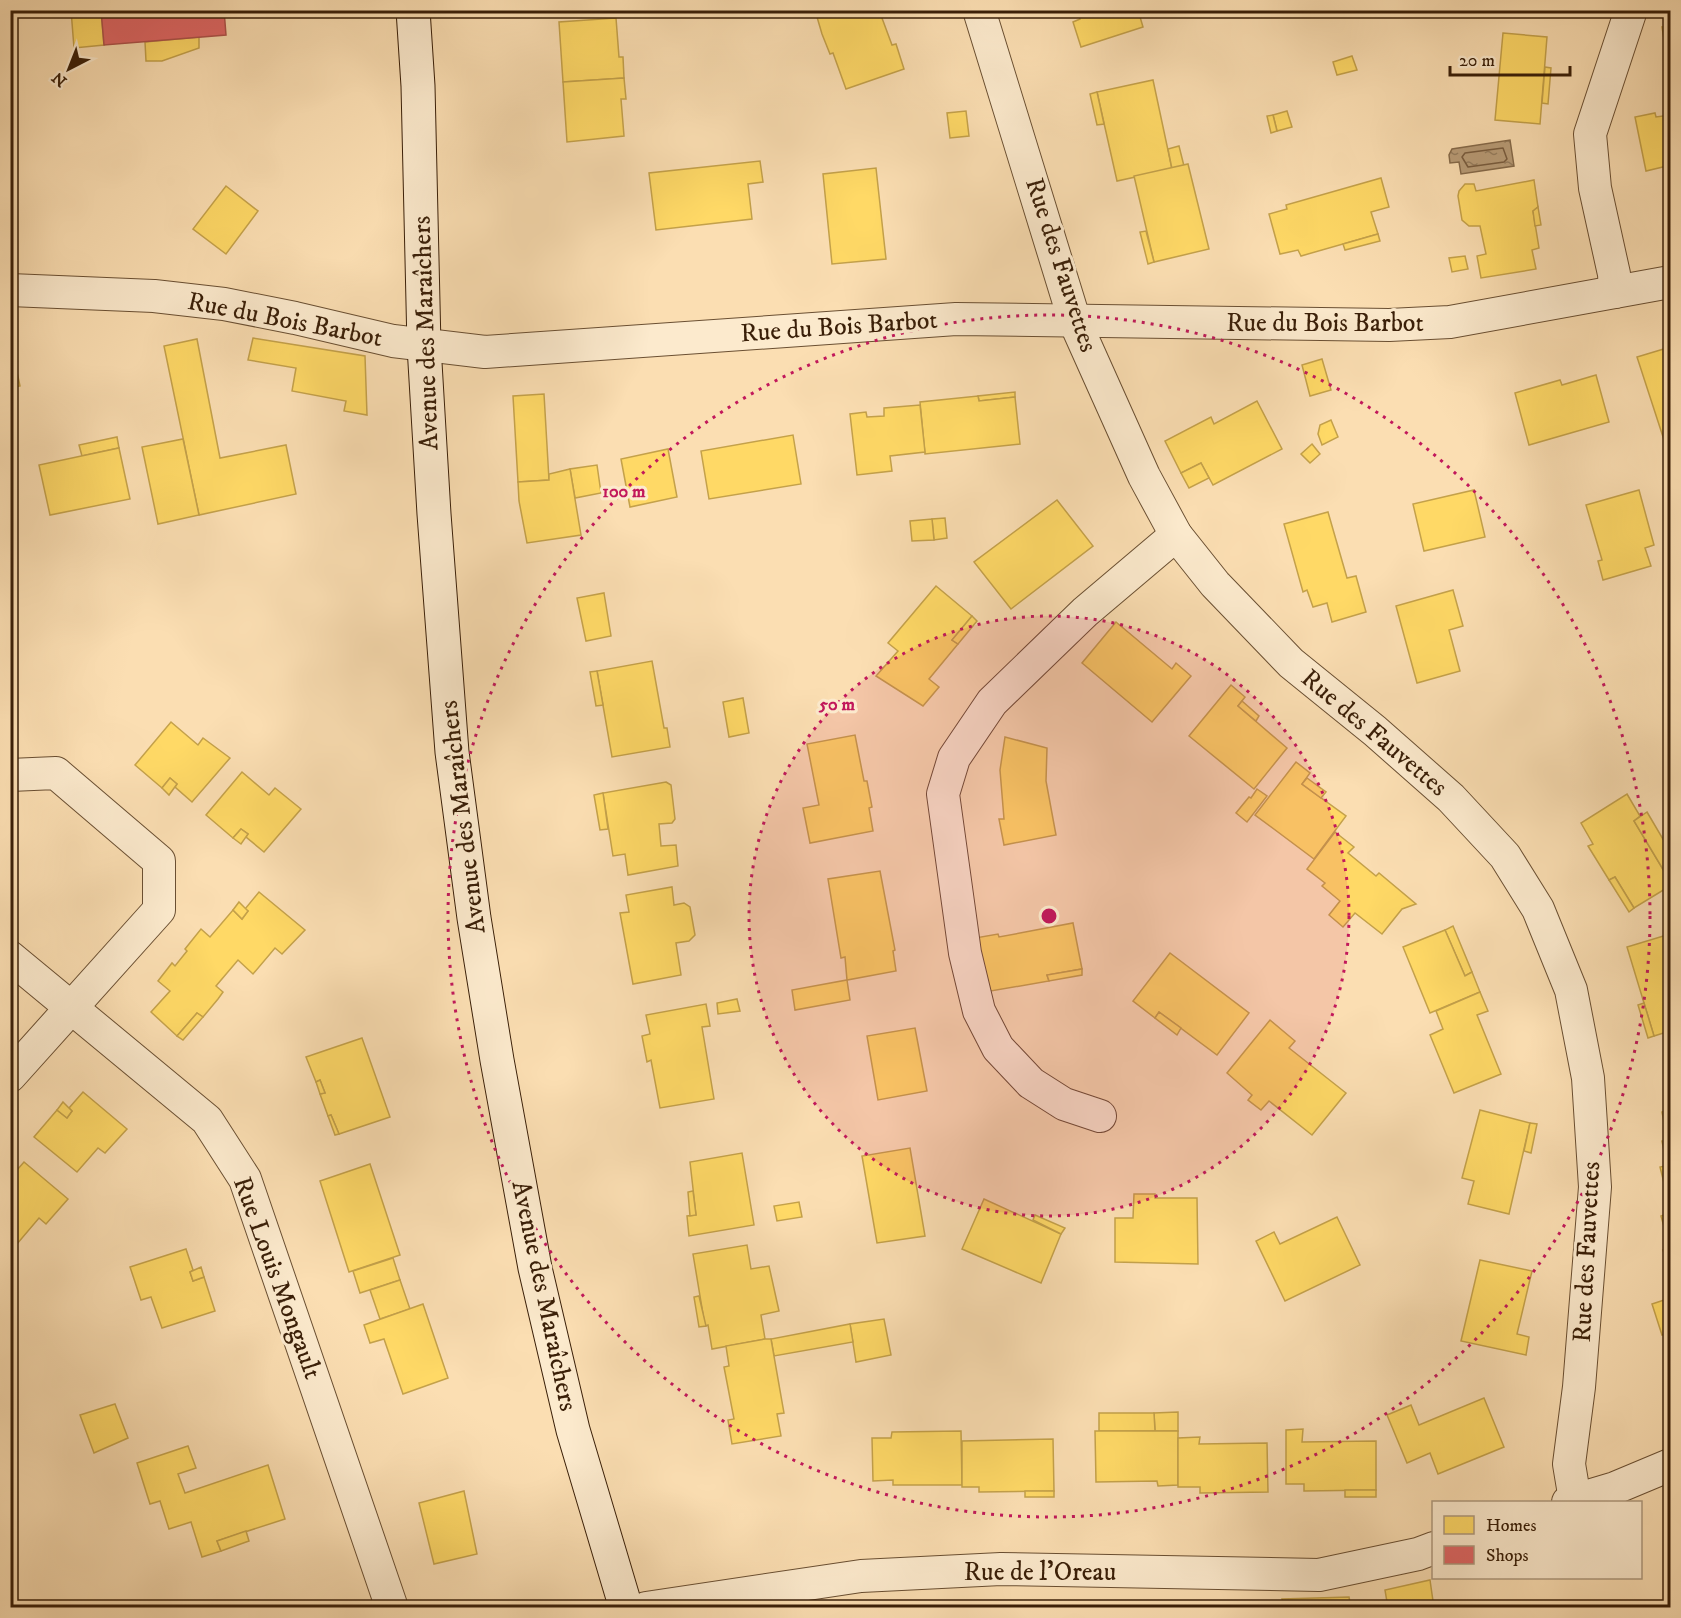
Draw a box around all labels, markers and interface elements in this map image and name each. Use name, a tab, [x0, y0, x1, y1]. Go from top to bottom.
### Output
north arrow	[39, 39, 99, 99]
scale bar	[1450, 39, 1570, 77]
text: 20 m	[1459, 50, 1495, 72]
text: N	[48, 68, 71, 91]
street label: Rue des Fauvettes	[1017, 174, 1105, 356]
street label: Avenue des Maraîchers	[405, 215, 447, 451]
street label: Rue du Bois Barbot	[185, 285, 385, 355]
street label: Rue du Bois Barbot	[739, 304, 939, 350]
street label: Rue du Bois Barbot	[1226, 307, 1424, 340]
text: 100 m	[602, 481, 646, 503]
street label: Rue des Fauvettes	[1294, 662, 1454, 804]
text: 50 m	[818, 694, 855, 716]
street label: Avenue des Maraîchers	[432, 699, 494, 935]
centre of rings	[1039, 906, 1059, 926]
street label: Rue des Fauvettes	[1566, 1161, 1608, 1343]
street label: Rue Louis Mongault	[225, 1172, 329, 1384]
street label: Avenue des Maraîchers	[503, 1178, 585, 1414]
legend	[1432, 1501, 1642, 1579]
text: Homes	[1486, 1515, 1537, 1537]
text: Shops	[1486, 1545, 1529, 1567]
street label: Rue de l'Oreau	[964, 1556, 1116, 1589]

